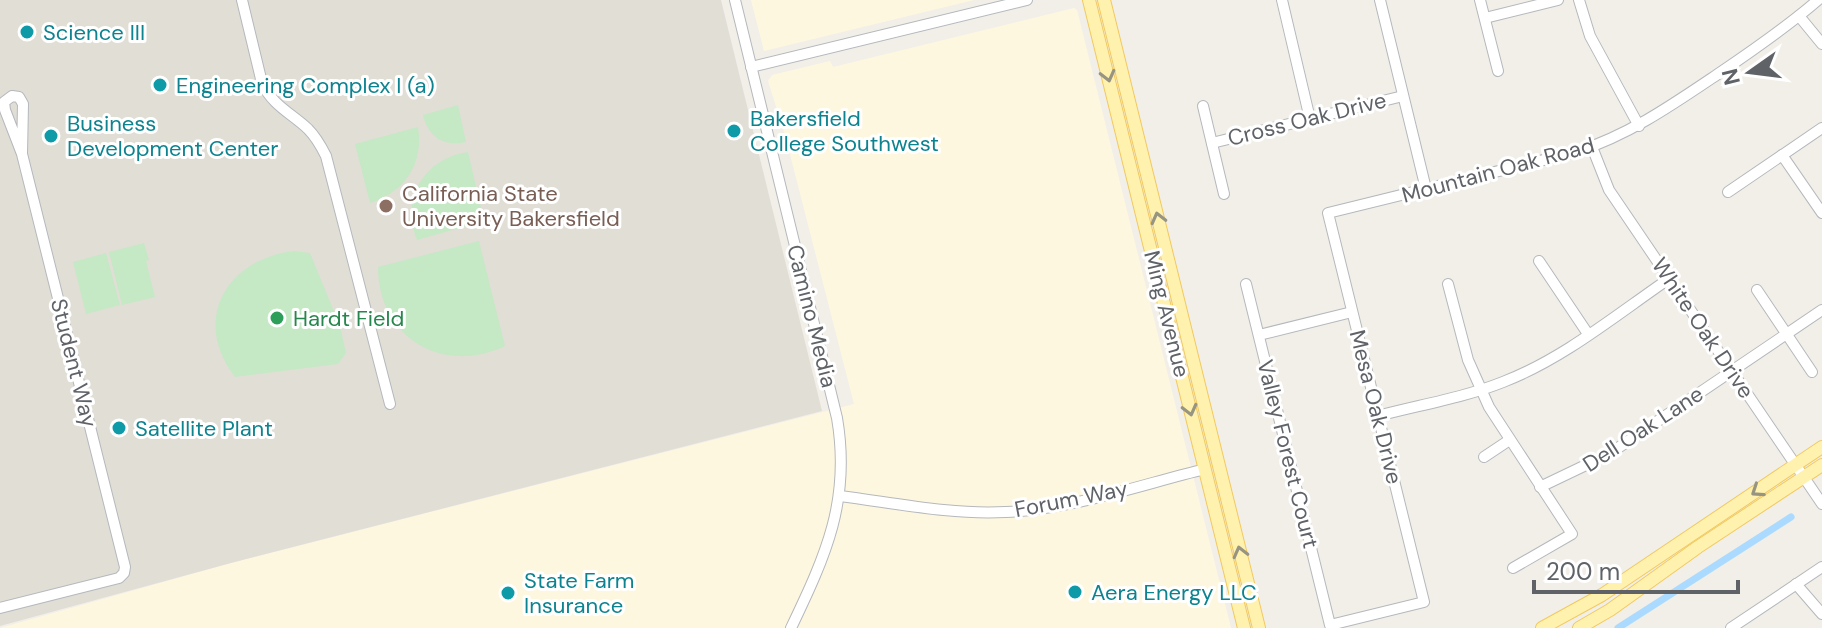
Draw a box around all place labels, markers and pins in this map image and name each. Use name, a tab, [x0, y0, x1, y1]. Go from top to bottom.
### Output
place label: Science III	[43, 18, 145, 47]
marker: Science III	[18, 23, 36, 41]
place label: Engineering Complex I (a)	[176, 71, 435, 100]
marker: Engineering Complex I (a)	[151, 76, 169, 94]
place label: Bakersfield College Southwest	[750, 104, 939, 158]
place label: Business Development Center	[67, 109, 279, 163]
marker: Bakersfield College Southwest	[725, 122, 743, 140]
marker: Business Development Center	[42, 127, 60, 145]
place label: California State University Bakersfield	[402, 179, 620, 233]
marker: California State University Bakersfield	[377, 197, 395, 215]
place label: Hardt Field	[293, 304, 404, 333]
marker: Hardt Field	[268, 309, 286, 327]
place label: Satellite Plant	[135, 414, 273, 443]
marker: Satellite Plant	[110, 419, 128, 437]
place label: State Farm Insurance	[524, 566, 634, 620]
place label: Aera Energy LLC	[1091, 578, 1257, 607]
marker: Aera Energy LLC	[1066, 583, 1084, 601]
marker: State Farm Insurance	[499, 584, 517, 602]

